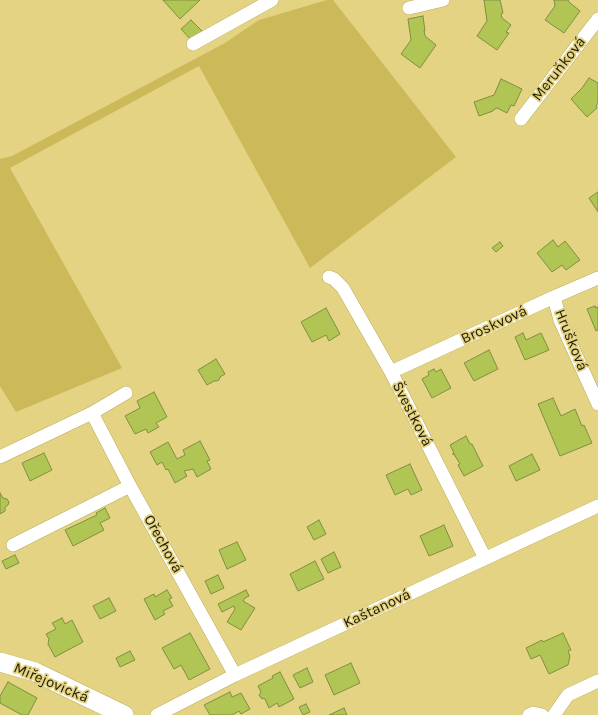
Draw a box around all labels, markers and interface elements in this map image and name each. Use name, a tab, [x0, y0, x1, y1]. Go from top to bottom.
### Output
street label: Meruňková	[528, 33, 590, 105]
street label: Broskvová	[458, 302, 530, 348]
street label: Hrušková	[551, 307, 591, 373]
street label: Švestková	[388, 379, 436, 449]
street label: Ořechová	[140, 512, 186, 576]
street label: Kaštanová	[340, 586, 414, 632]
street label: Miřejovická	[11, 659, 91, 707]

